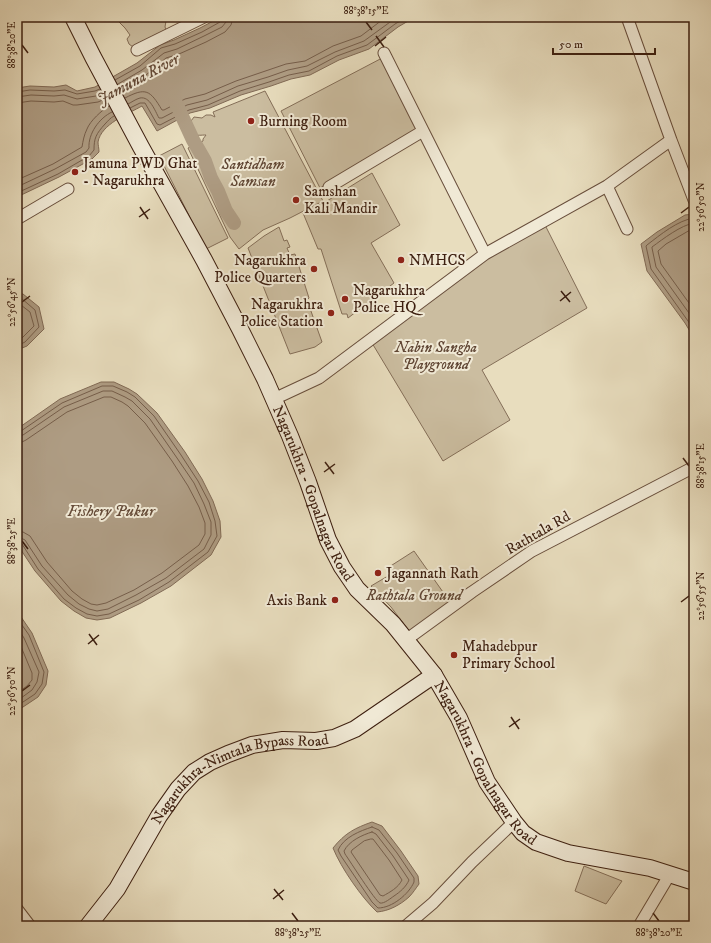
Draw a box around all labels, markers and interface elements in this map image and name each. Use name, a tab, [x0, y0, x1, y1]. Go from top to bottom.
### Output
text: 88°38'15"E	[343, 5, 389, 17]
text: 88°38'20"E	[6, 22, 18, 68]
scale bar	[553, 30, 655, 56]
text: 50 m	[559, 37, 583, 52]
water label: Jamuna River	[93, 48, 184, 109]
place label: Burning Room	[259, 112, 347, 131]
marker: Burning Room	[246, 116, 256, 126]
place label: Jamuna PWD Ghat - Nagarukhra	[81, 154, 197, 190]
park label: Santidham Samsan	[221, 155, 285, 191]
marker: Jamuna PWD Ghat - Nagarukhra	[70, 167, 80, 177]
place label: Samshan Kali Mandir	[304, 182, 378, 218]
text: 22°56'50"N	[695, 182, 707, 232]
marker: Samshan Kali Mandir	[291, 195, 301, 205]
place label: Nagarukhra Police Quarters	[214, 251, 307, 287]
place label: NMHCS	[409, 251, 465, 270]
marker: NMHCS	[396, 255, 406, 265]
marker: Nagarukhra Police Quarters	[309, 264, 319, 274]
text: 22°56'45"N	[6, 277, 18, 327]
place label: Nagarukhra Police HQ	[353, 281, 426, 317]
marker: Nagarukhra Police HQ	[340, 294, 350, 304]
place label: Nagarukhra Police Station	[240, 295, 324, 331]
marker: Nagarukhra Police Station	[326, 308, 336, 318]
park label: Nabin Sangha Playground	[394, 338, 477, 374]
street label: Nagarukhra - Gopalnagar Road	[268, 402, 359, 585]
text: 88°38'15"E	[695, 443, 707, 489]
water label: Fishery Pukur	[67, 501, 156, 521]
street label: Rathtala Rd	[502, 507, 574, 559]
text: 88°38'25"E	[6, 518, 18, 564]
place label: Jagannath Rath	[384, 564, 479, 583]
marker: Jagannath Rath	[373, 568, 383, 578]
text: 22°56'55"N	[695, 572, 707, 620]
park label: Rathtala Ground	[365, 586, 465, 605]
place label: Axis Bank	[267, 591, 328, 610]
marker: Axis Bank	[330, 595, 340, 605]
place label: Mahadebpur Primary School	[462, 637, 555, 673]
marker: Mahadebpur Primary School	[449, 650, 459, 660]
text: 22°56'50"N	[6, 666, 18, 716]
street label: Nagarukhra - Gopalnagar Road	[430, 677, 541, 850]
street label: Nagarukhra-Nimtala Bypass Road	[147, 729, 330, 828]
text: 88°38'25"E	[275, 927, 321, 939]
text: 88°38'20"E	[636, 927, 682, 939]

